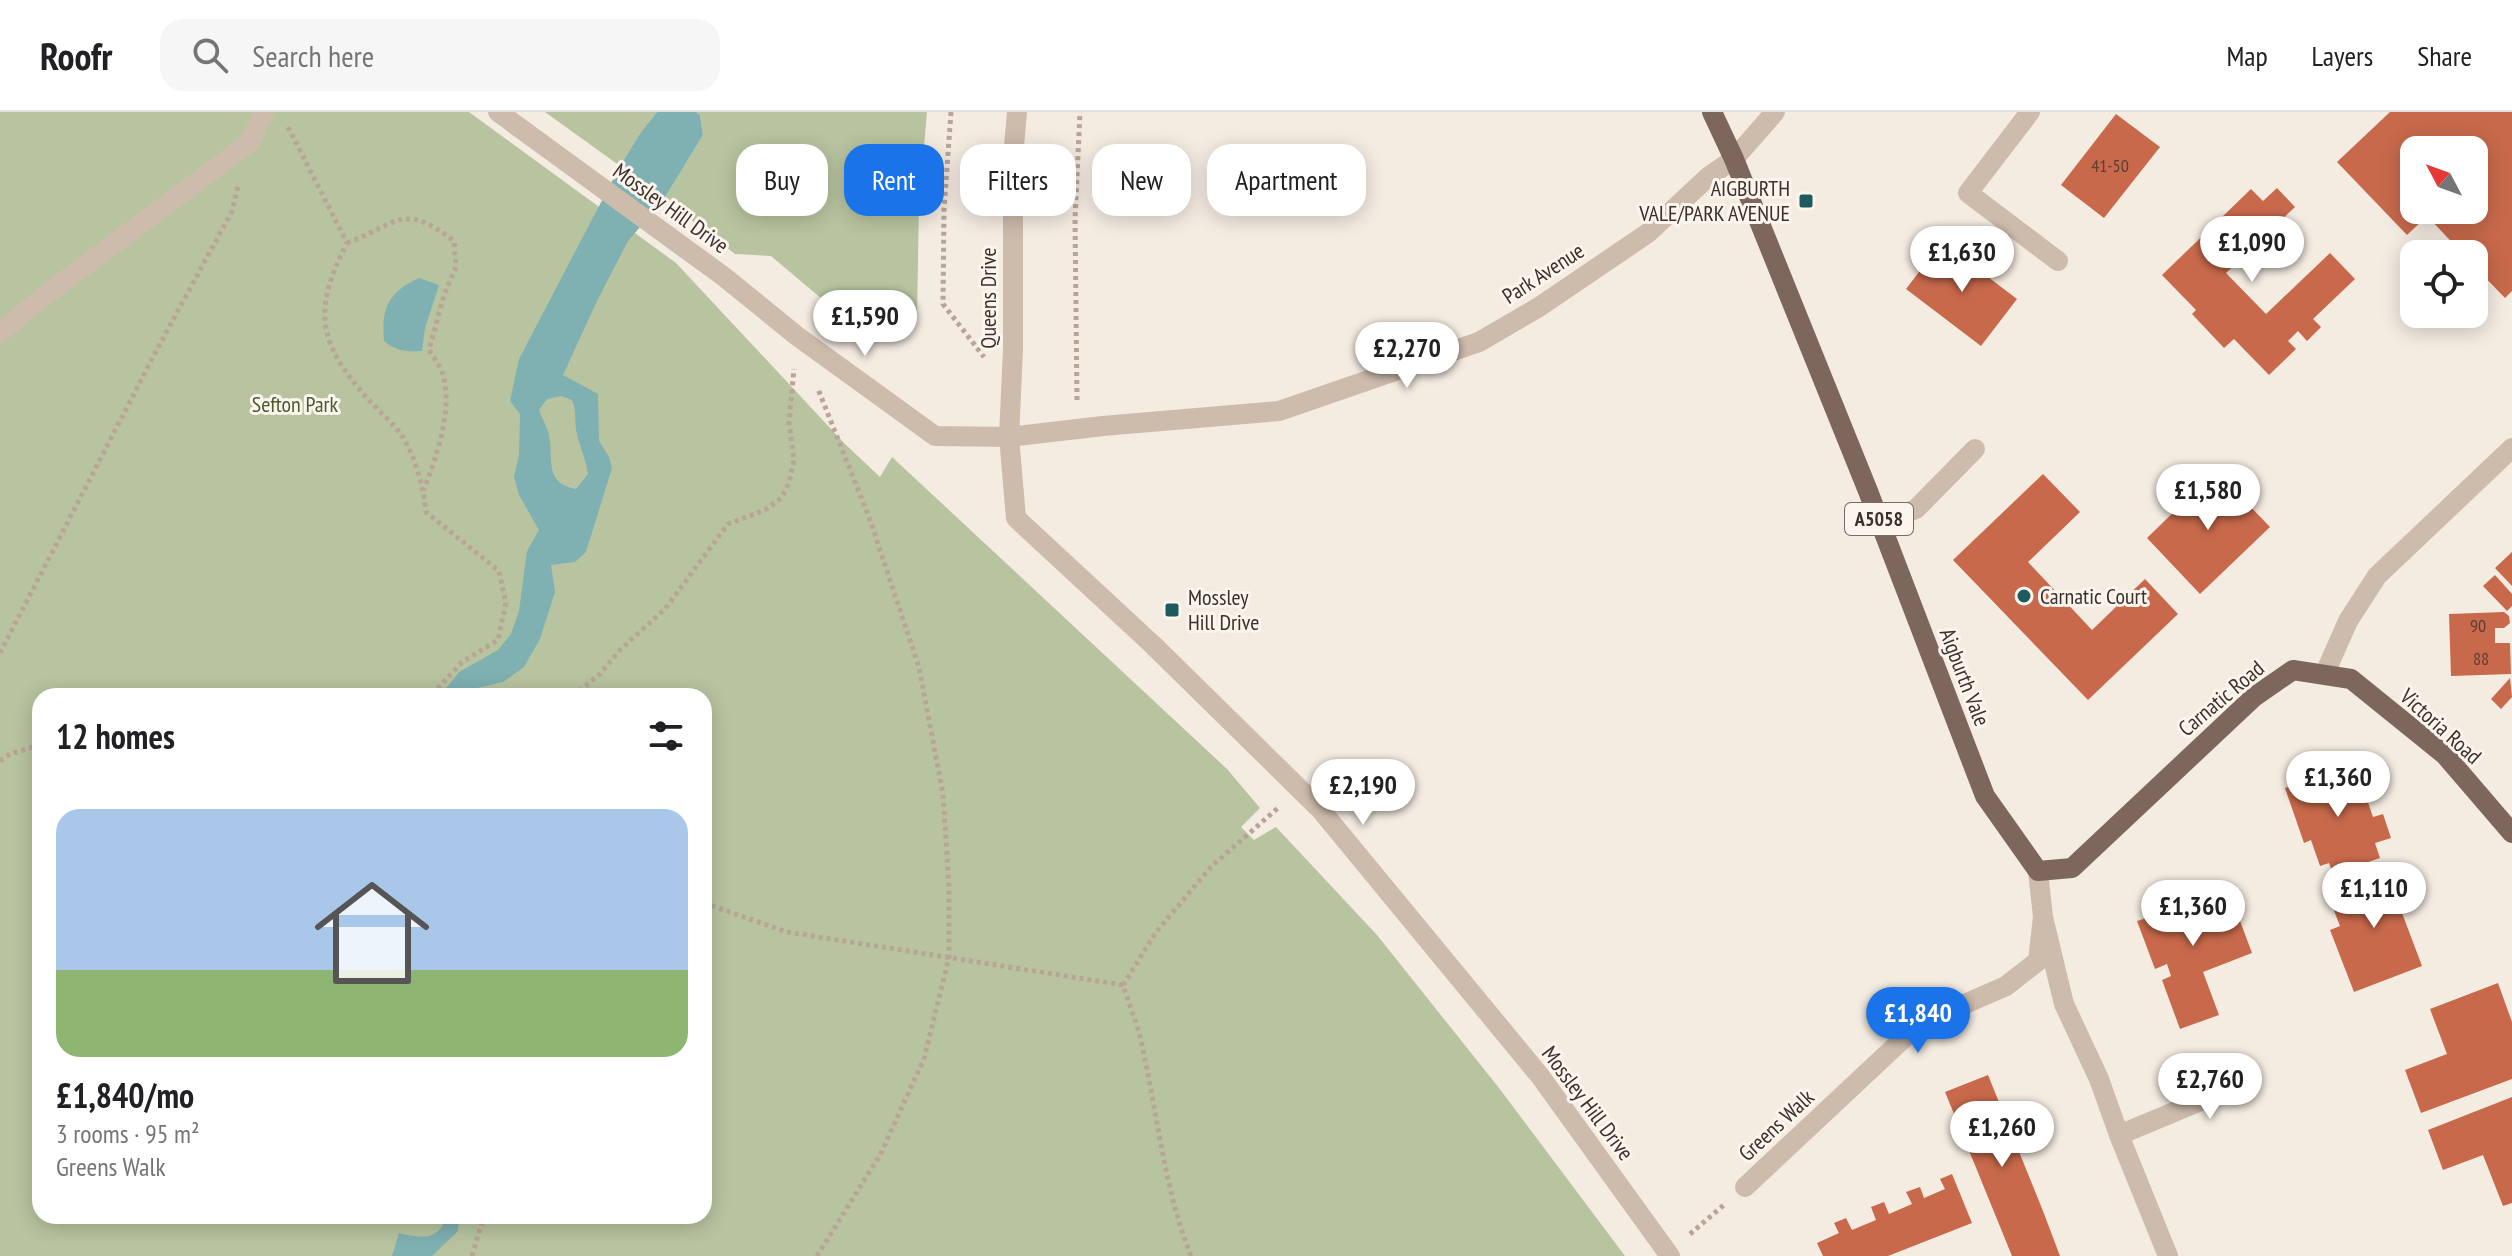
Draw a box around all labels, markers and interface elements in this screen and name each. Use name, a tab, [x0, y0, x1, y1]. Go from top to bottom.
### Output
search box	[160, 19, 720, 91]
text: Roofr	[40, 31, 112, 80]
icon: search	[188, 33, 232, 77]
text: Search here	[252, 36, 374, 75]
text: Map	[2226, 37, 2268, 74]
text: Layers	[2312, 37, 2373, 74]
text: Share	[2417, 37, 2472, 74]
north arrow	[2400, 136, 2488, 224]
map controls	[2400, 136, 2488, 328]
chip: Buy	[736, 144, 828, 216]
chip: Rent	[844, 144, 944, 216]
chip: Filters	[960, 144, 1076, 216]
chip: New	[1092, 144, 1191, 216]
chip: Apartment	[1207, 144, 1366, 216]
house number: 41-50	[2091, 154, 2129, 177]
street label: Mossley Hill Drive	[608, 157, 734, 259]
place label: AIGBURTH VALE/PARK AVENUE	[1638, 174, 1790, 227]
marker: AIGBURTH VALE/PARK AVENUE	[1797, 192, 1815, 210]
pin: £1,090	[2187, 216, 2317, 284]
text: £1,090	[2218, 225, 2286, 258]
pin: £1,630	[1897, 226, 2027, 294]
text: £1,630	[1928, 235, 1996, 268]
street label: Park Avenue	[1497, 236, 1589, 310]
button: locate	[2400, 240, 2488, 328]
street label: Queens Drive	[974, 247, 1002, 349]
pin: £1,590	[800, 290, 930, 358]
text: £1,590	[831, 299, 899, 332]
pin: £2,270	[1342, 322, 1472, 390]
text: £2,270	[1373, 331, 1441, 364]
park label: Sefton Park	[252, 390, 339, 418]
pin: £1,580	[2143, 464, 2273, 532]
text: £1,580	[2174, 473, 2242, 506]
road number: A5058	[1845, 503, 1913, 535]
place label: Carnatic Court	[2040, 582, 2147, 610]
place label: Mossley Hill Drive	[1188, 583, 1259, 636]
marker: Carnatic Court	[2015, 587, 2033, 605]
marker: Mossley Hill Drive	[1163, 601, 1181, 619]
house number: 90	[2470, 614, 2486, 637]
street label: Aigburth Vale	[1934, 624, 1996, 730]
house number: 88	[2473, 647, 2489, 670]
street label: Carnatic Road	[2172, 654, 2270, 742]
street label: Victoria Road	[2394, 681, 2488, 770]
text: 12 homes	[56, 714, 175, 758]
icon: filters	[644, 714, 688, 758]
pin: £1,360	[2273, 751, 2403, 819]
pin: £2,190	[1298, 759, 1428, 827]
text: £1,360	[2304, 760, 2372, 793]
text: £2,190	[1329, 768, 1397, 801]
icon: home	[300, 861, 444, 1005]
pin: £1,110	[2309, 862, 2439, 930]
text: £1,110	[2340, 871, 2408, 904]
pin: £1,360	[2128, 880, 2258, 948]
text: £1,360	[2159, 889, 2227, 922]
pin: £1,840	[1853, 987, 1983, 1055]
text: £1,840	[1884, 996, 1952, 1029]
street label: Mossley Hill Drive	[1536, 1040, 1640, 1166]
pin: £2,760	[2145, 1053, 2275, 1121]
text: £2,760	[2176, 1062, 2244, 1095]
text: £1,840/mo	[56, 1073, 194, 1117]
street label: Greens Walk	[1733, 1083, 1820, 1167]
pin: £1,260	[1937, 1101, 2067, 1169]
text: £1,260	[1968, 1110, 2036, 1143]
text: 3 rooms · 95 m²	[56, 1117, 200, 1150]
text: Greens Walk	[56, 1150, 166, 1183]

